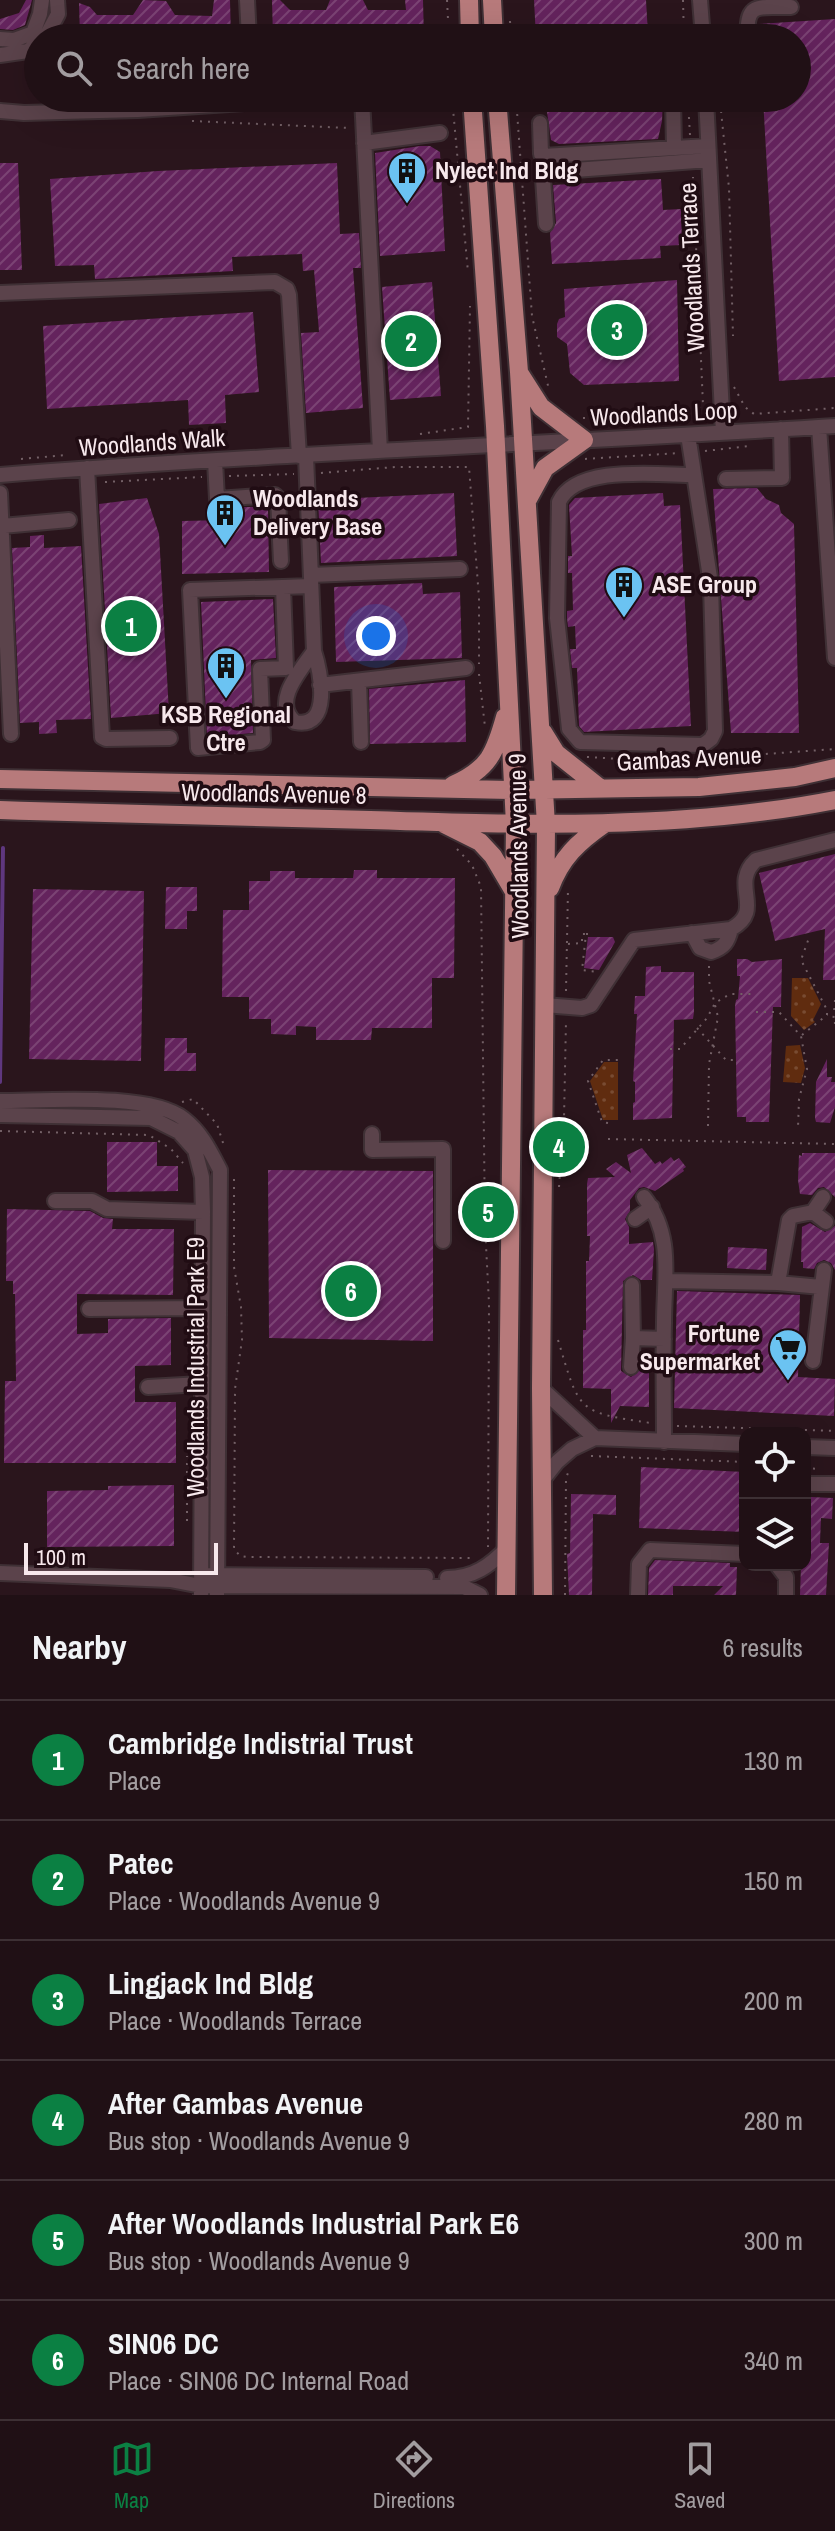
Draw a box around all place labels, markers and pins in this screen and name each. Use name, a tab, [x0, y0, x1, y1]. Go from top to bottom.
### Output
building icon: Nylect Ind Bldg	[386, 150, 428, 205]
place label: Nylect Ind Bldg	[435, 154, 578, 186]
pin: 3	[591, 300, 643, 360]
pin: 2	[385, 311, 437, 371]
place label: Woodlands Delivery Base	[253, 482, 382, 542]
building icon: Woodlands Delivery Base	[204, 492, 246, 547]
building icon: ASE Group	[603, 564, 645, 619]
place label: ASE Group	[652, 568, 757, 600]
pin: 1	[105, 596, 157, 656]
building icon: KSB Regional Ctre	[205, 645, 247, 700]
place label: KSB Regional Ctre	[161, 698, 291, 758]
pin: 4	[533, 1117, 585, 1177]
pin: 5	[462, 1182, 514, 1242]
pin: 6	[325, 1261, 377, 1321]
place label: Fortune Supermarket	[640, 1317, 760, 1377]
supermarket icon: Fortune Supermarket	[767, 1327, 809, 1382]

